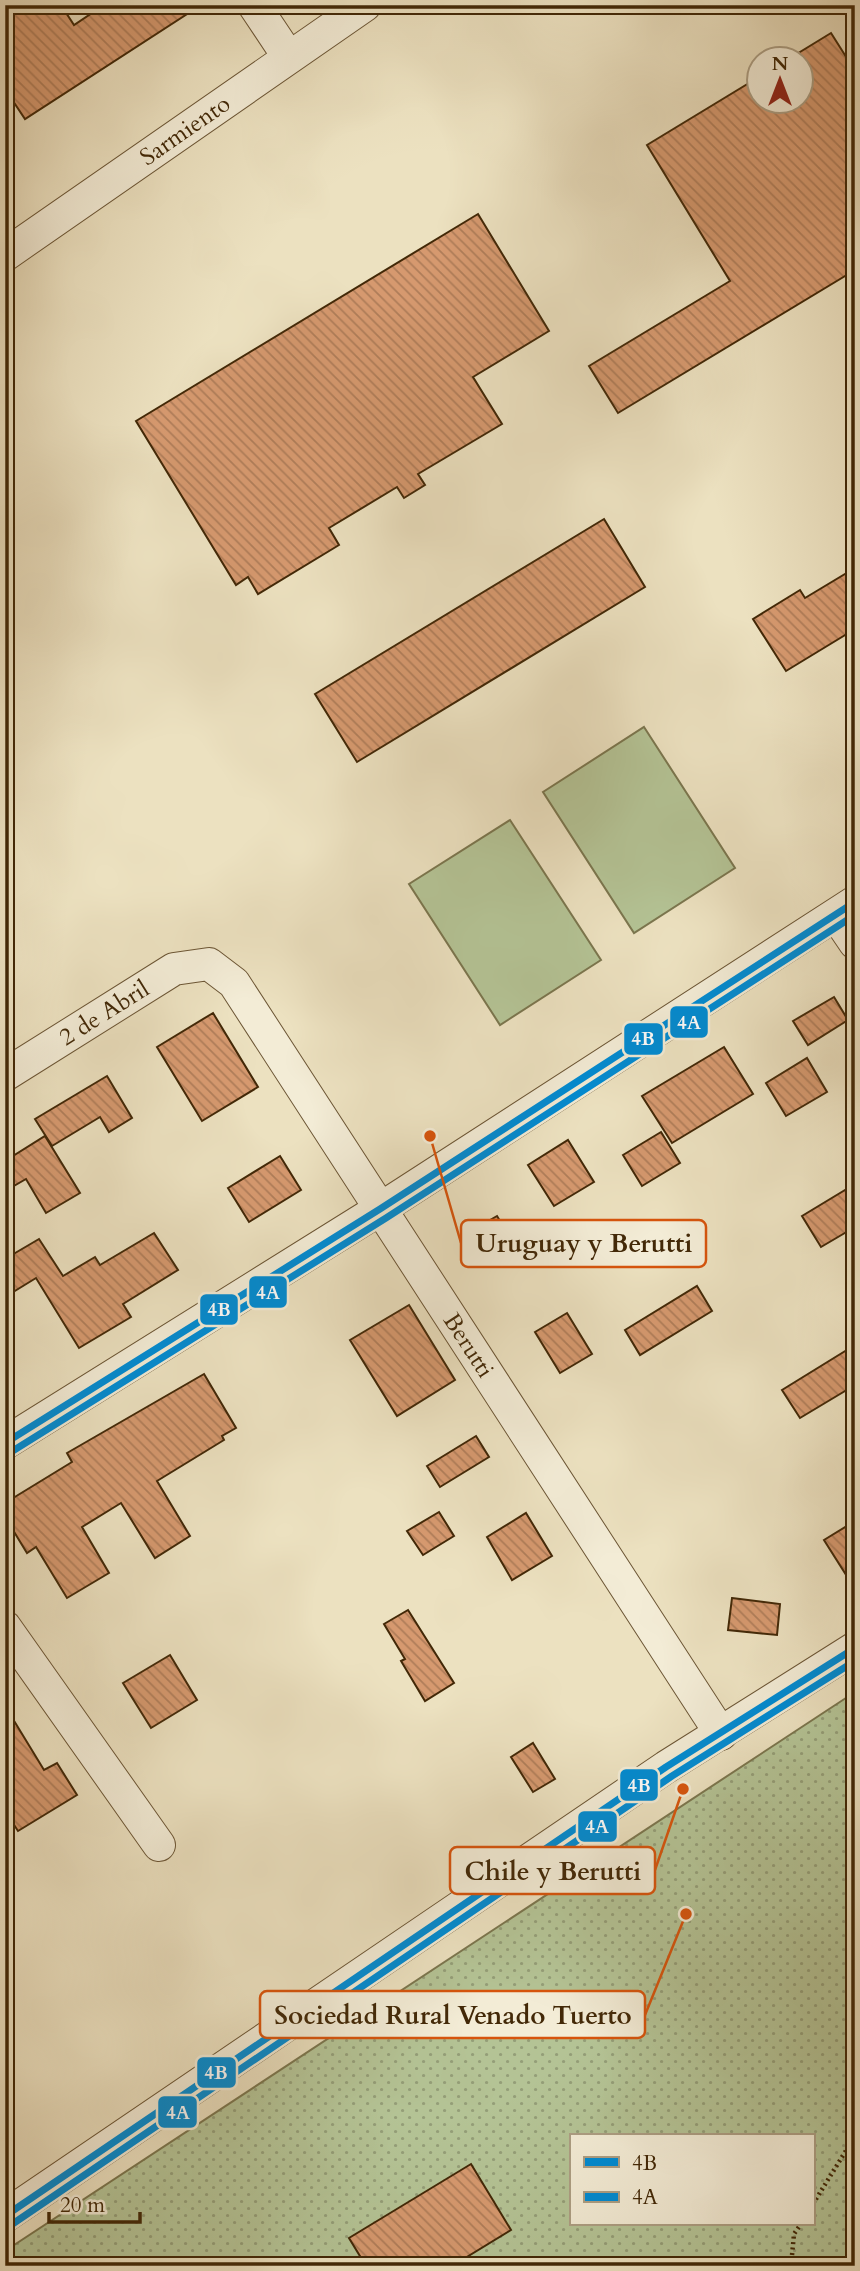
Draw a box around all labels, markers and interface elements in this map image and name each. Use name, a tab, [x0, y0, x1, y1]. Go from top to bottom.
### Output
north arrow	[744, 46, 814, 116]
text: N	[772, 51, 789, 77]
street label: Sarmiento	[133, 87, 237, 174]
street label: 2 de Abril	[53, 973, 156, 1054]
line badge: 4A	[669, 1005, 709, 1039]
text: 4A	[677, 1010, 702, 1036]
line badge: 4B	[623, 1022, 664, 1056]
text: 4B	[631, 1026, 655, 1052]
callout: Uruguay y Berutti	[461, 1220, 706, 1267]
text: Uruguay y Berutti	[475, 1226, 693, 1261]
line badge: 4A	[248, 1275, 288, 1309]
text: 4A	[256, 1280, 281, 1306]
line badge: 4B	[199, 1293, 239, 1326]
text: 4B	[207, 1297, 231, 1323]
street label: Berutti	[435, 1307, 502, 1385]
line badge: 4B	[619, 1768, 659, 1802]
text: 4B	[627, 1773, 651, 1799]
line badge: 4A	[577, 1810, 618, 1843]
text: 4A	[585, 1814, 610, 1840]
callout: Chile y Berutti	[450, 1847, 655, 1894]
text: Chile y Berutti	[465, 1854, 641, 1889]
callout: Sociedad Rural Venado Tuerto	[260, 1991, 645, 2038]
text: Sociedad Rural Venado Tuerto	[274, 1998, 632, 2033]
line badge: 4B	[196, 2056, 237, 2089]
text: 4B	[204, 2060, 228, 2086]
line badge: 4A	[157, 2095, 198, 2129]
text: 4A	[166, 2100, 191, 2126]
legend	[570, 2134, 814, 2226]
text: 4B	[632, 2149, 657, 2178]
scale bar	[49, 2180, 140, 2224]
text: 4A	[632, 2183, 658, 2212]
text: 20 m	[60, 2191, 105, 2220]

